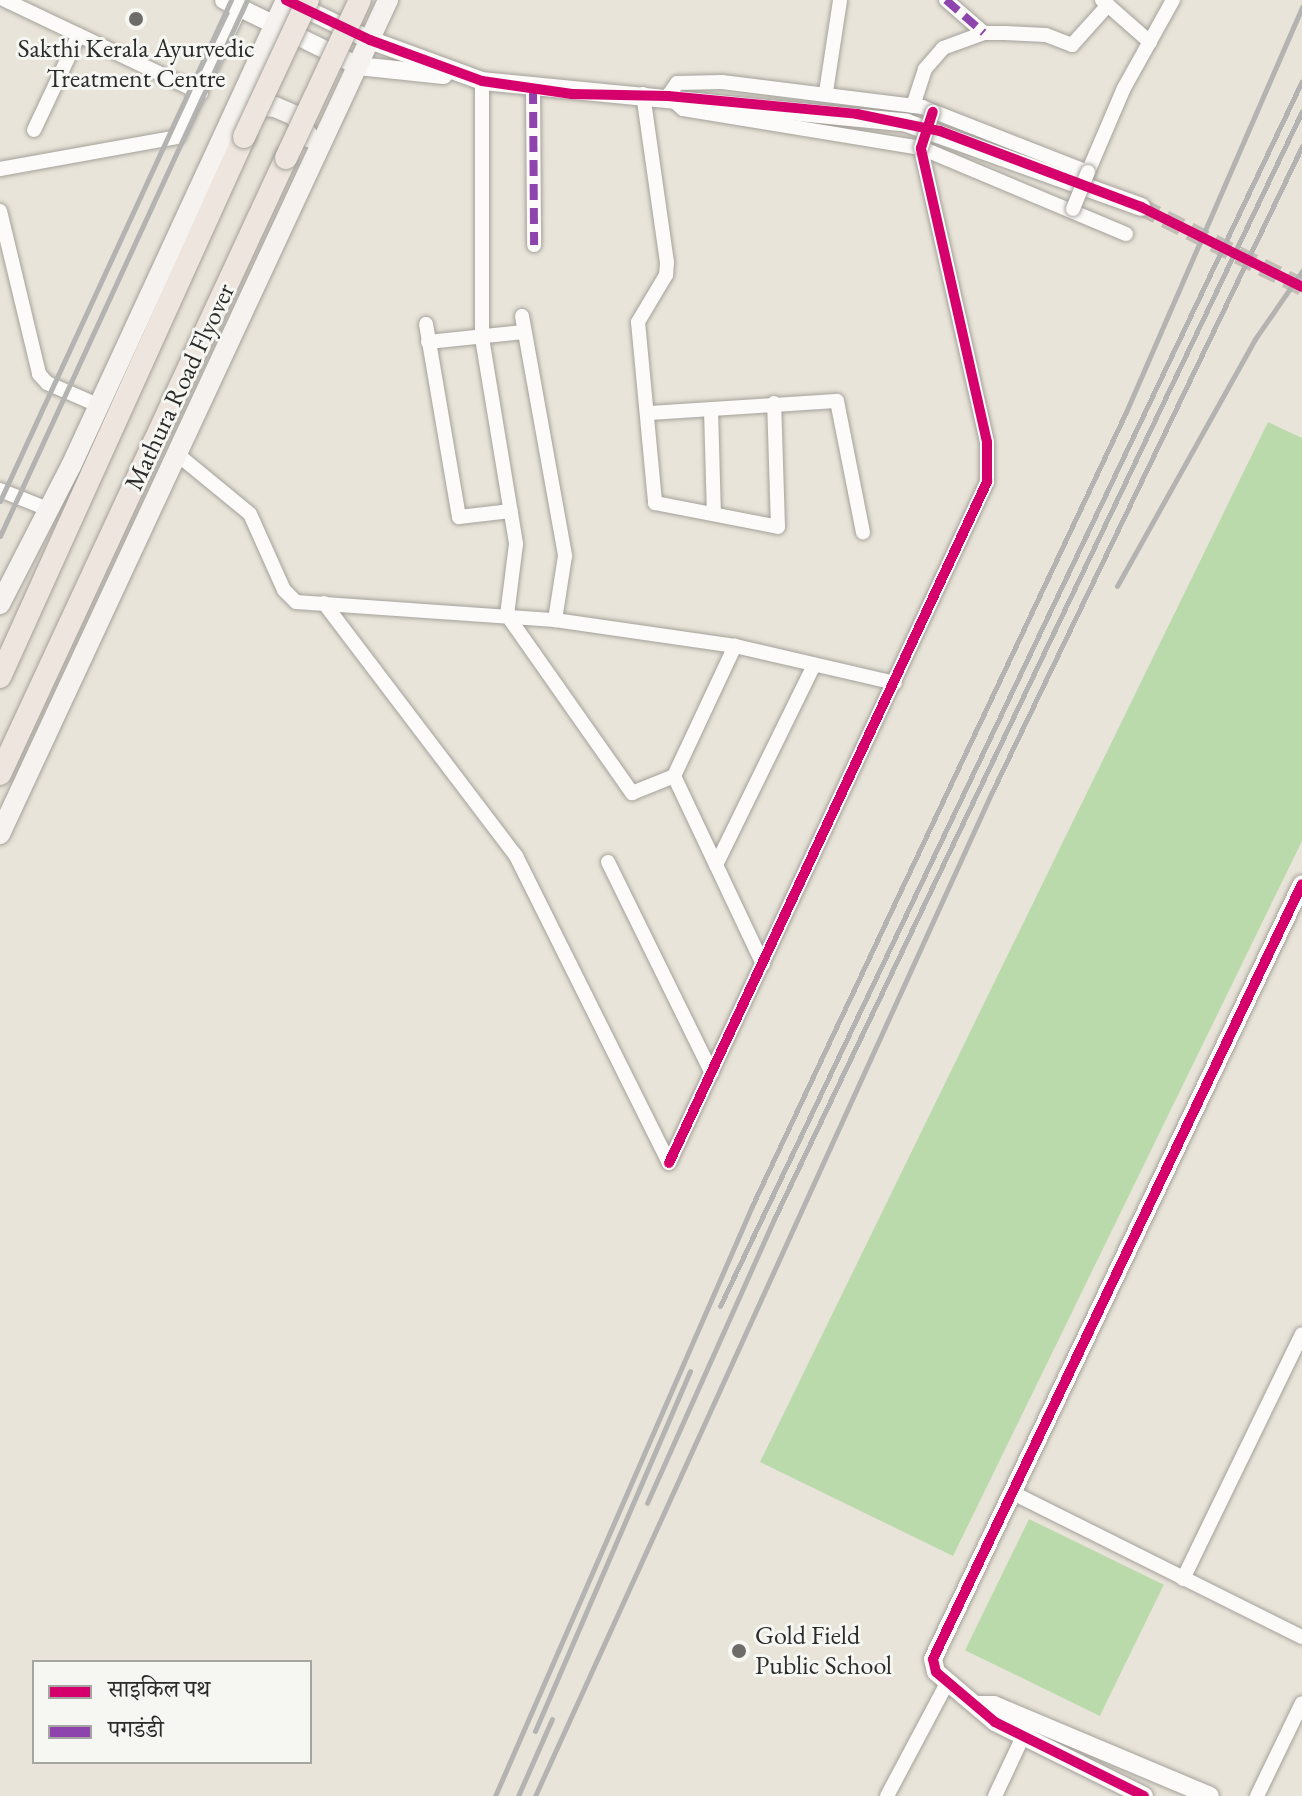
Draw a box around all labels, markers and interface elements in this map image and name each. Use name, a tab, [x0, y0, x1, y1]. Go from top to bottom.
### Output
marker: Sakthi Kerala Ayurvedic Treatment Centre	[125, 8, 147, 30]
place label: Sakthi Kerala Ayurvedic Treatment Centre	[17, 33, 255, 94]
street label: Mathura Road Flyover	[118, 279, 242, 495]
place label: Gold Field Public School	[755, 1620, 892, 1682]
marker: Gold Field Public School	[730, 1642, 748, 1660]
legend	[32, 1660, 312, 1764]
text: साइकिल पथ	[108, 1673, 210, 1704]
text: पगडंडी	[108, 1713, 164, 1744]

